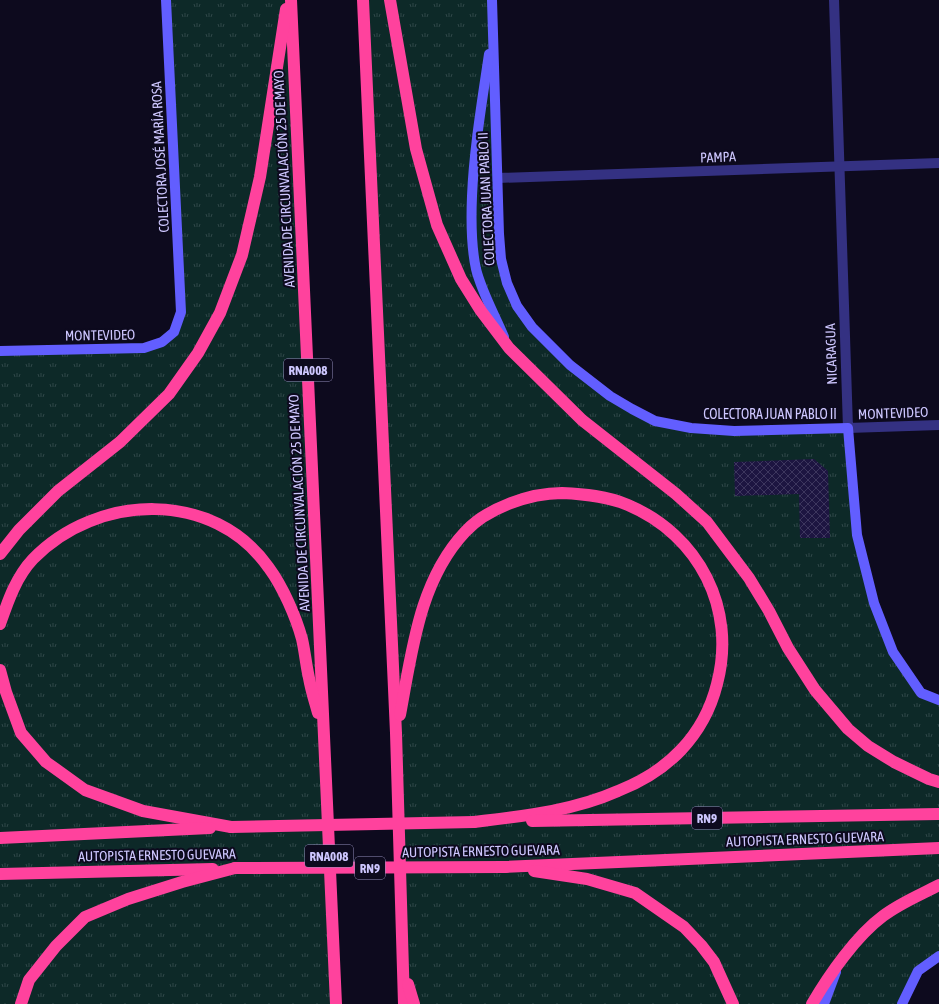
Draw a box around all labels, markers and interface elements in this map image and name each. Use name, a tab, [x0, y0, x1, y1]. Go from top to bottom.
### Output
street label: AVENIDA DE CIRCUNVALACIÓN 25 DE MAYO	[270, 70, 298, 288]
street label: COLECTORA JOSÉ MARÍA ROSA	[148, 81, 172, 233]
street label: COLECTORA JUAN PABLO II	[475, 132, 497, 266]
street label: PAMPA	[700, 148, 736, 166]
street label: NICARAGUA	[822, 323, 840, 385]
street label: MONTEVIDEO	[65, 326, 135, 344]
road number: RNA008	[284, 359, 332, 381]
street label: AVENIDA DE CIRCUNVALACIÓN 25 DE MAYO	[285, 394, 313, 612]
street label: MONTEVIDEO	[858, 404, 928, 422]
street label: COLECTORA JUAN PABLO II	[703, 406, 837, 422]
road number: RN9	[692, 807, 722, 829]
street label: AUTOPISTA ERNESTO GUEVARA	[726, 828, 884, 850]
street label: AUTOPISTA ERNESTO GUEVARA	[402, 842, 560, 860]
road number: RNA008	[305, 845, 353, 867]
street label: AUTOPISTA ERNESTO GUEVARA	[78, 846, 236, 864]
road number: RN9	[355, 857, 385, 879]

